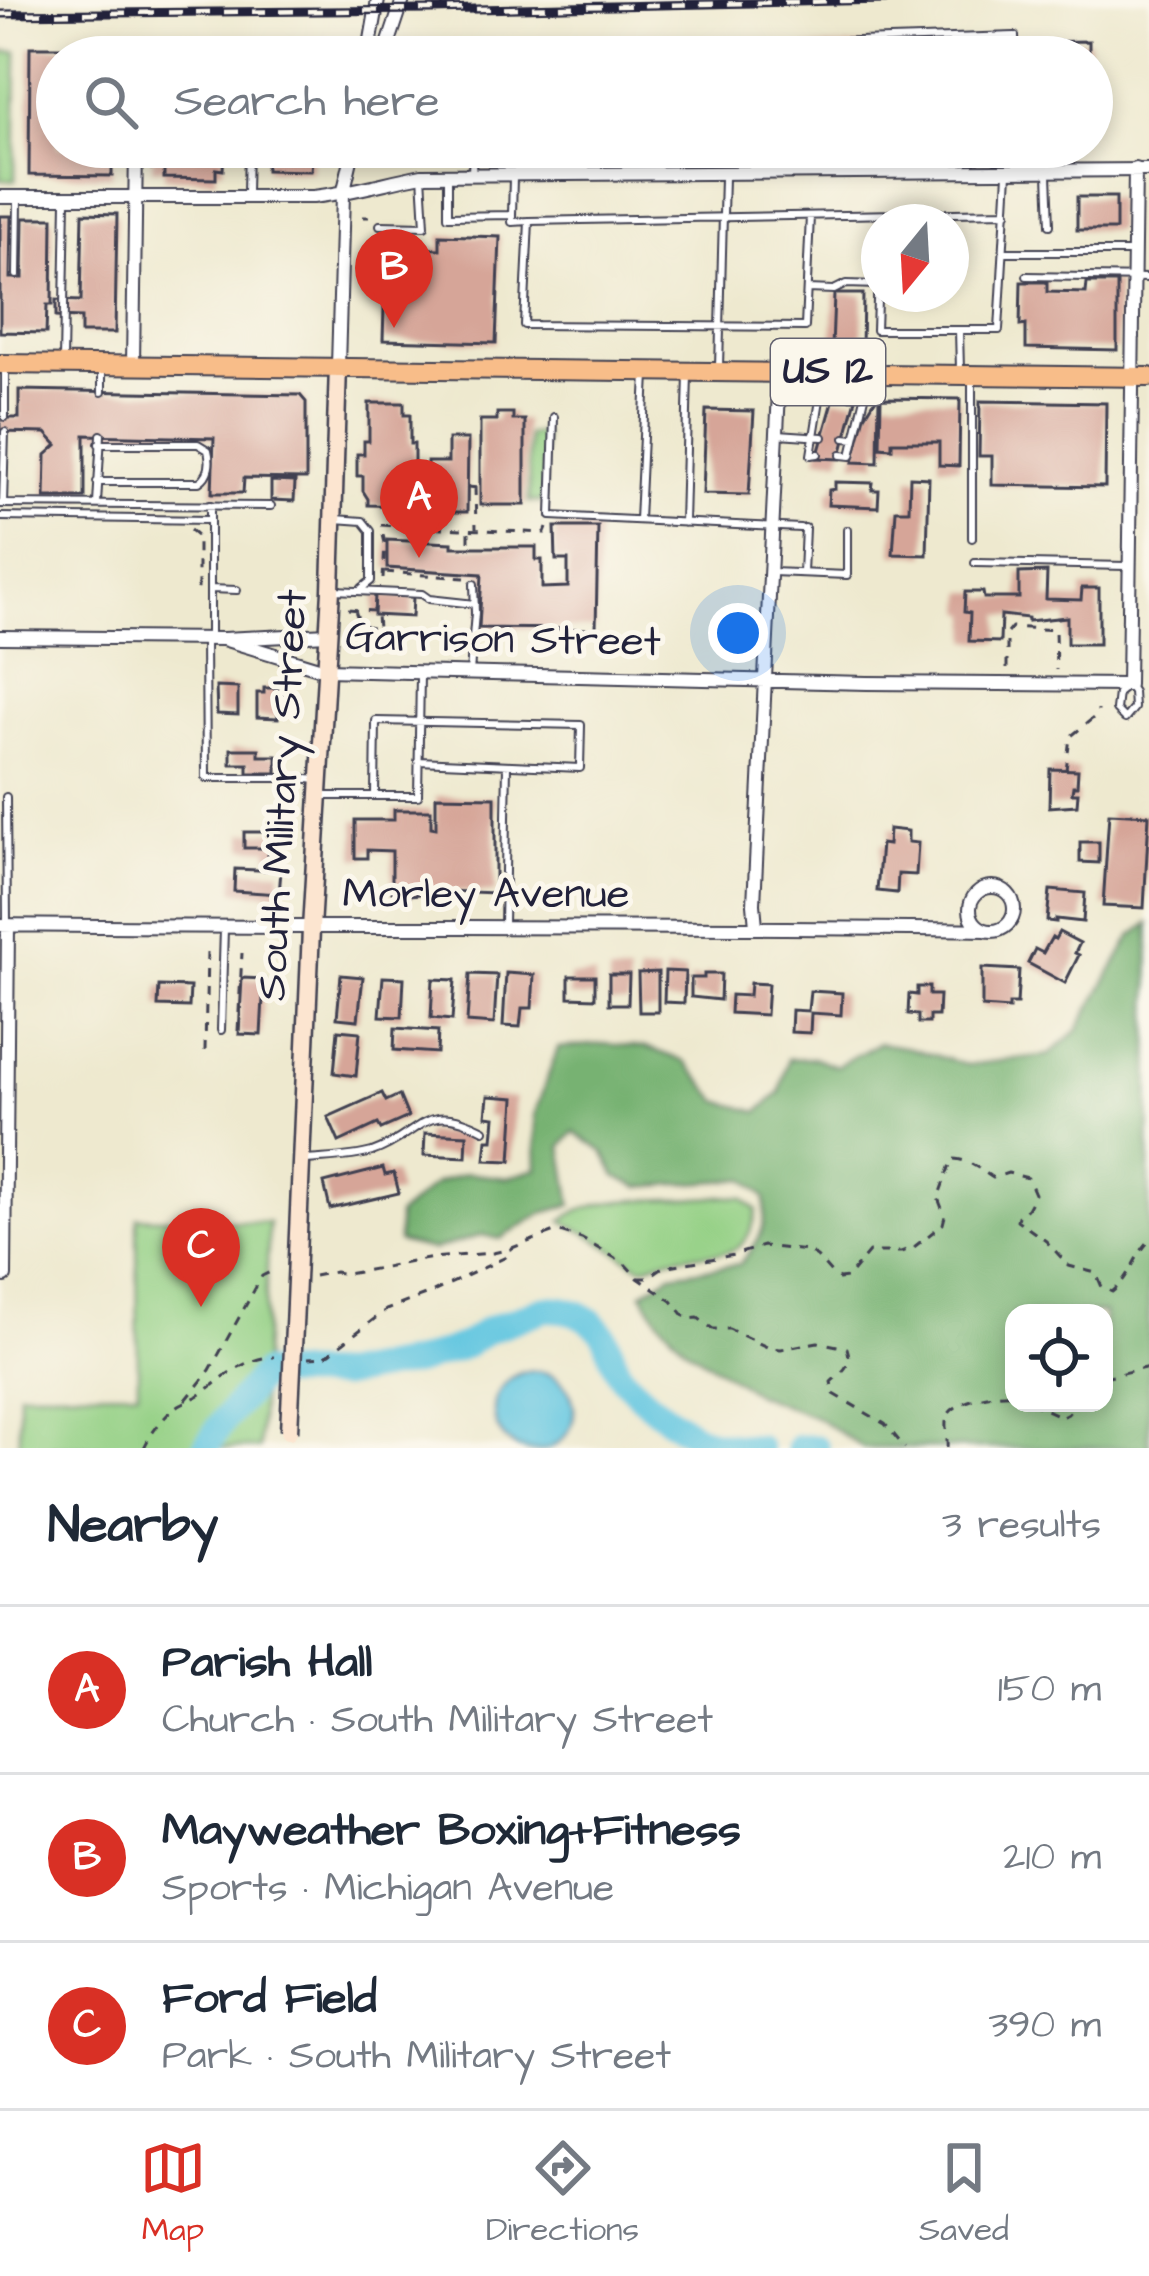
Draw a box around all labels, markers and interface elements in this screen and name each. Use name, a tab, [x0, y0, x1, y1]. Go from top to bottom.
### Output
search box	[36, 36, 1113, 168]
icon: search	[78, 69, 144, 135]
text: Search here	[174, 71, 440, 133]
north arrow	[861, 204, 969, 312]
pin: B	[355, 229, 433, 328]
road number: US 12	[771, 339, 885, 405]
pin: A	[380, 459, 458, 558]
street label: South Military Street	[243, 588, 324, 1002]
your location	[708, 603, 768, 663]
street label: Garrison Street	[345, 608, 661, 672]
street label: Morley Avenue	[342, 866, 630, 925]
pin: C	[162, 1208, 240, 1307]
map controls	[1005, 1304, 1113, 1412]
button: locate	[1005, 1304, 1113, 1412]
text: Nearby	[48, 1491, 218, 1562]
text: 3 results	[942, 1499, 1101, 1553]
text: Parish Hall	[162, 1632, 372, 1694]
text: A	[75, 1663, 99, 1717]
text: 150 m	[998, 1663, 1101, 1717]
text: Church · South Military Street	[162, 1694, 713, 1748]
text: Mayweather Boxing+Fitness	[162, 1800, 741, 1862]
text: B	[73, 1831, 101, 1885]
text: 210 m	[1003, 1831, 1101, 1885]
text: Sports · Michigan Avenue	[162, 1862, 614, 1916]
text: Ford Field	[162, 1968, 377, 2030]
text: C	[73, 1999, 101, 2053]
text: 390 m	[988, 1999, 1101, 2053]
text: Park · South Military Street	[162, 2030, 671, 2084]
tab: Map	[140, 2135, 206, 2253]
tab: Directions	[486, 2135, 639, 2253]
tab: Saved	[919, 2135, 1009, 2253]

